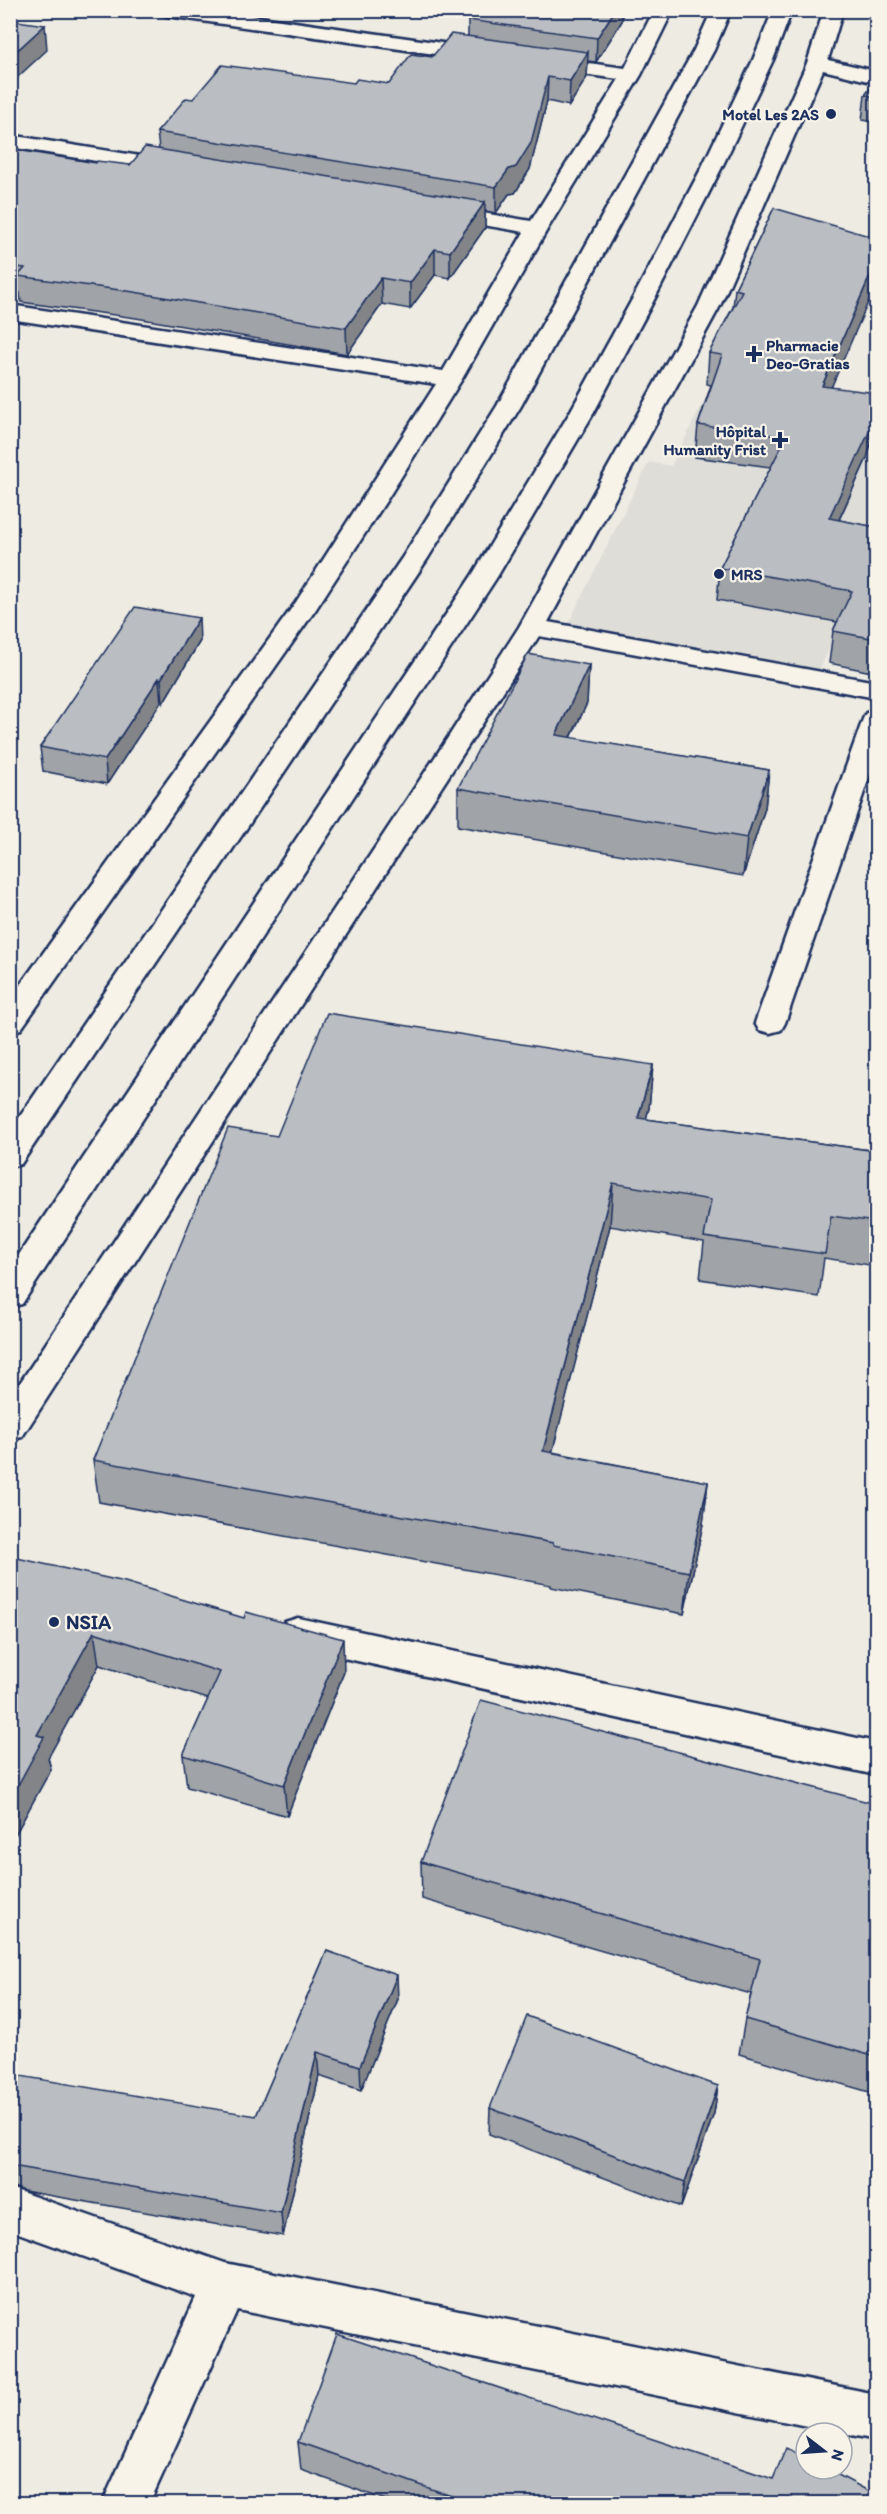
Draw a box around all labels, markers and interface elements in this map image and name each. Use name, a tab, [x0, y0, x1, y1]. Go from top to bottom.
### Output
place label: Motel Les 2AS	[722, 105, 819, 124]
marker: Motel Les 2AS	[824, 107, 838, 121]
place label: Pharmacie Deo-Gratias	[766, 336, 850, 373]
marker: Pharmacie Deo-Gratias	[747, 347, 761, 361]
place label: Hôpital Humanity Frist	[663, 422, 766, 460]
marker: Hôpital Humanity Frist	[771, 431, 789, 449]
place label: MRS	[731, 565, 763, 584]
marker: MRS	[712, 567, 726, 581]
place label: NSIA	[66, 1610, 111, 1634]
marker: NSIA	[47, 1615, 61, 1629]
north arrow	[794, 2421, 854, 2481]
text: N	[827, 2447, 849, 2463]

